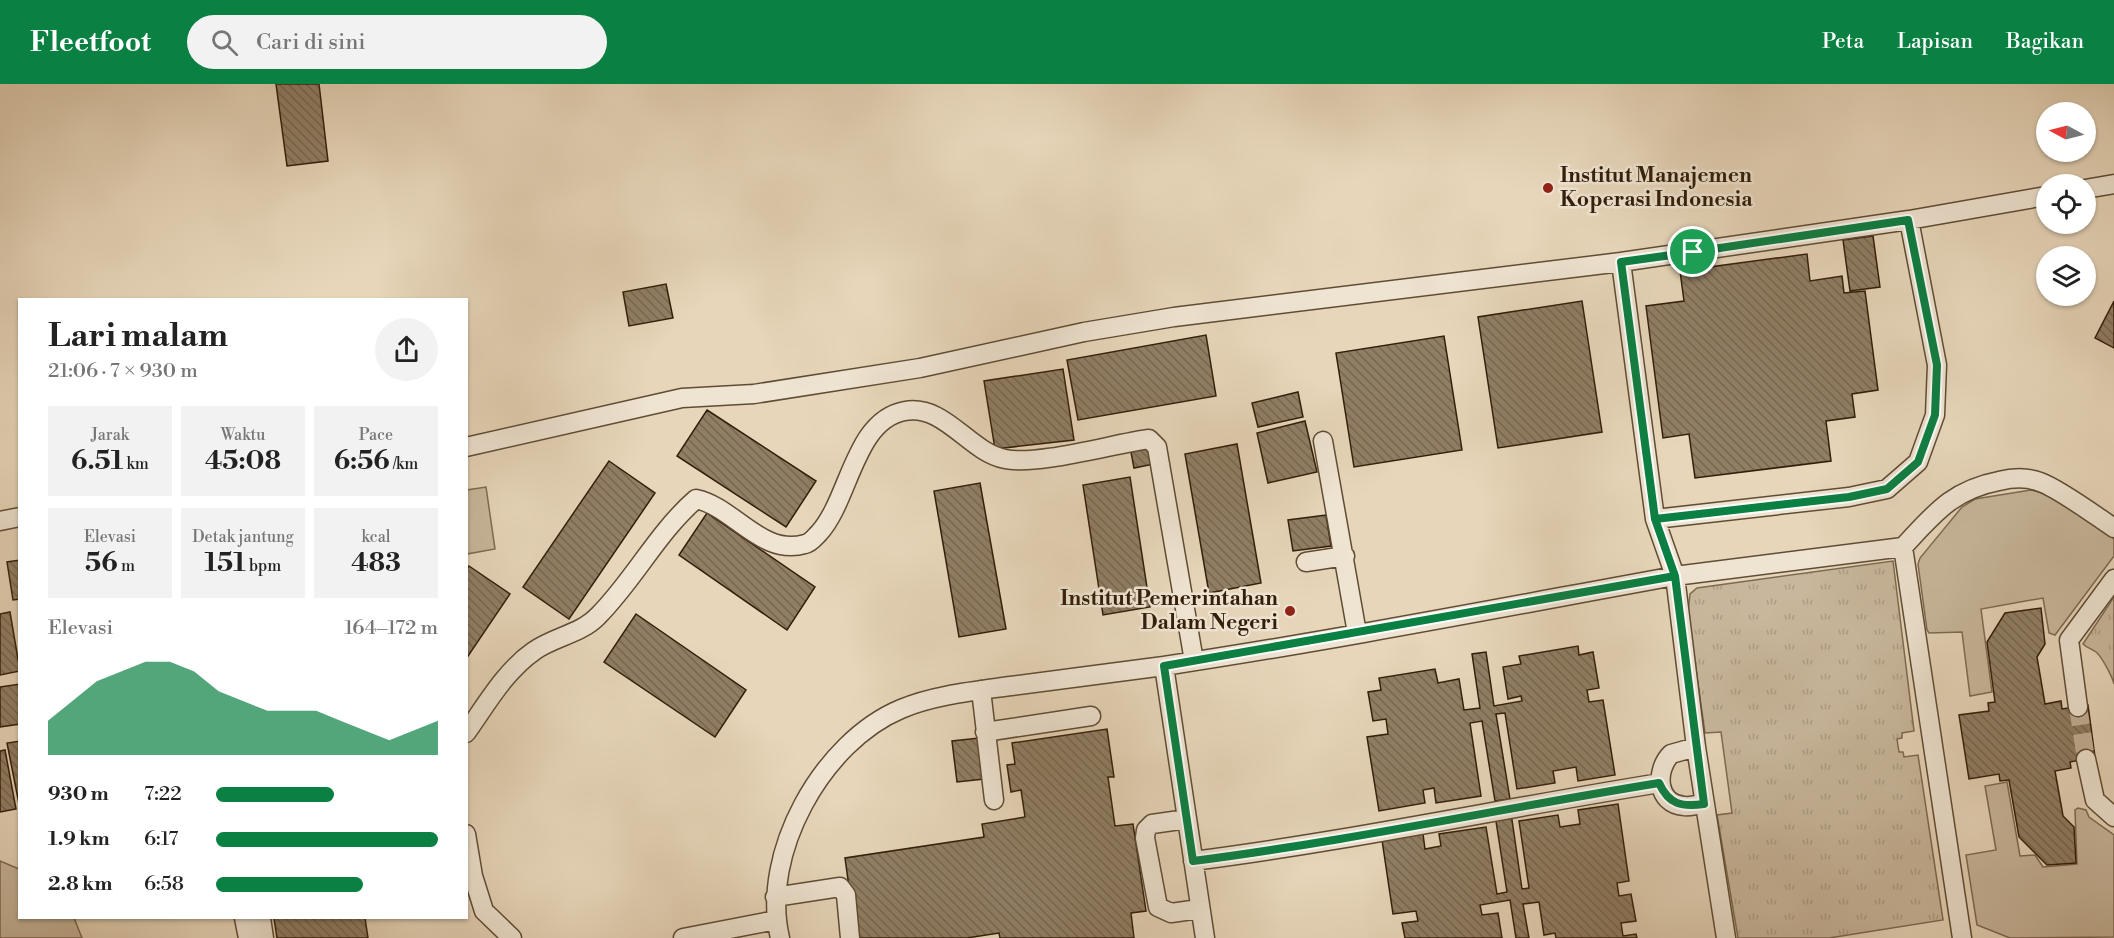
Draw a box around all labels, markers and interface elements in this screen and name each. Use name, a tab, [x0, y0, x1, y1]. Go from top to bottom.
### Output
search box	[187, 15, 607, 69]
text: Fleetfoot	[30, 25, 151, 60]
icon: search	[208, 26, 241, 59]
text: Cari di sini	[256, 29, 366, 56]
text: Peta	[1822, 29, 1864, 55]
text: Lapisan	[1897, 29, 1973, 55]
text: Bagikan	[2006, 29, 2084, 55]
north arrow	[2036, 102, 2096, 162]
map controls	[2036, 102, 2096, 306]
place label: Institut Manajemen Koperasi Indonesia	[1560, 163, 1753, 213]
button: locate	[2036, 174, 2096, 234]
marker: Institut Manajemen Koperasi Indonesia	[1541, 181, 1555, 195]
pin	[1667, 226, 1718, 277]
icon: arrive	[1676, 235, 1709, 268]
button: layers	[2036, 246, 2096, 306]
text: Lari malam	[48, 316, 228, 357]
button: share	[375, 318, 438, 381]
text: 21:06 · 7 × 930 m	[48, 359, 198, 384]
text: Jarak	[91, 425, 129, 445]
text: Waktu	[221, 425, 265, 445]
text: Pace	[359, 425, 393, 445]
text: 6.51	[71, 445, 123, 477]
text: 45:08	[205, 445, 281, 477]
text: 6:56	[334, 445, 390, 477]
text: km	[123, 454, 149, 474]
text: /km	[390, 454, 418, 474]
text: Elevasi	[84, 527, 136, 547]
text: Detak jantung	[192, 527, 294, 547]
text: kcal	[361, 527, 391, 547]
text: 56	[85, 547, 118, 579]
text: 151	[205, 547, 246, 579]
text: 483	[351, 547, 401, 579]
text: m	[118, 556, 135, 576]
text: bpm	[246, 556, 281, 576]
place label: Institut Pemerintahan Dalam Negeri	[1060, 586, 1278, 636]
marker: Institut Pemerintahan Dalam Negeri	[1283, 604, 1297, 618]
text: Elevasi	[48, 616, 113, 641]
text: 164–172 m	[344, 616, 438, 641]
text: 930 m	[48, 782, 109, 807]
text: 7:22	[144, 782, 182, 807]
text: 1.9 km	[48, 827, 110, 852]
text: 6:17	[144, 827, 178, 852]
text: 2.8 km	[48, 872, 112, 897]
text: 6:58	[144, 872, 184, 897]

